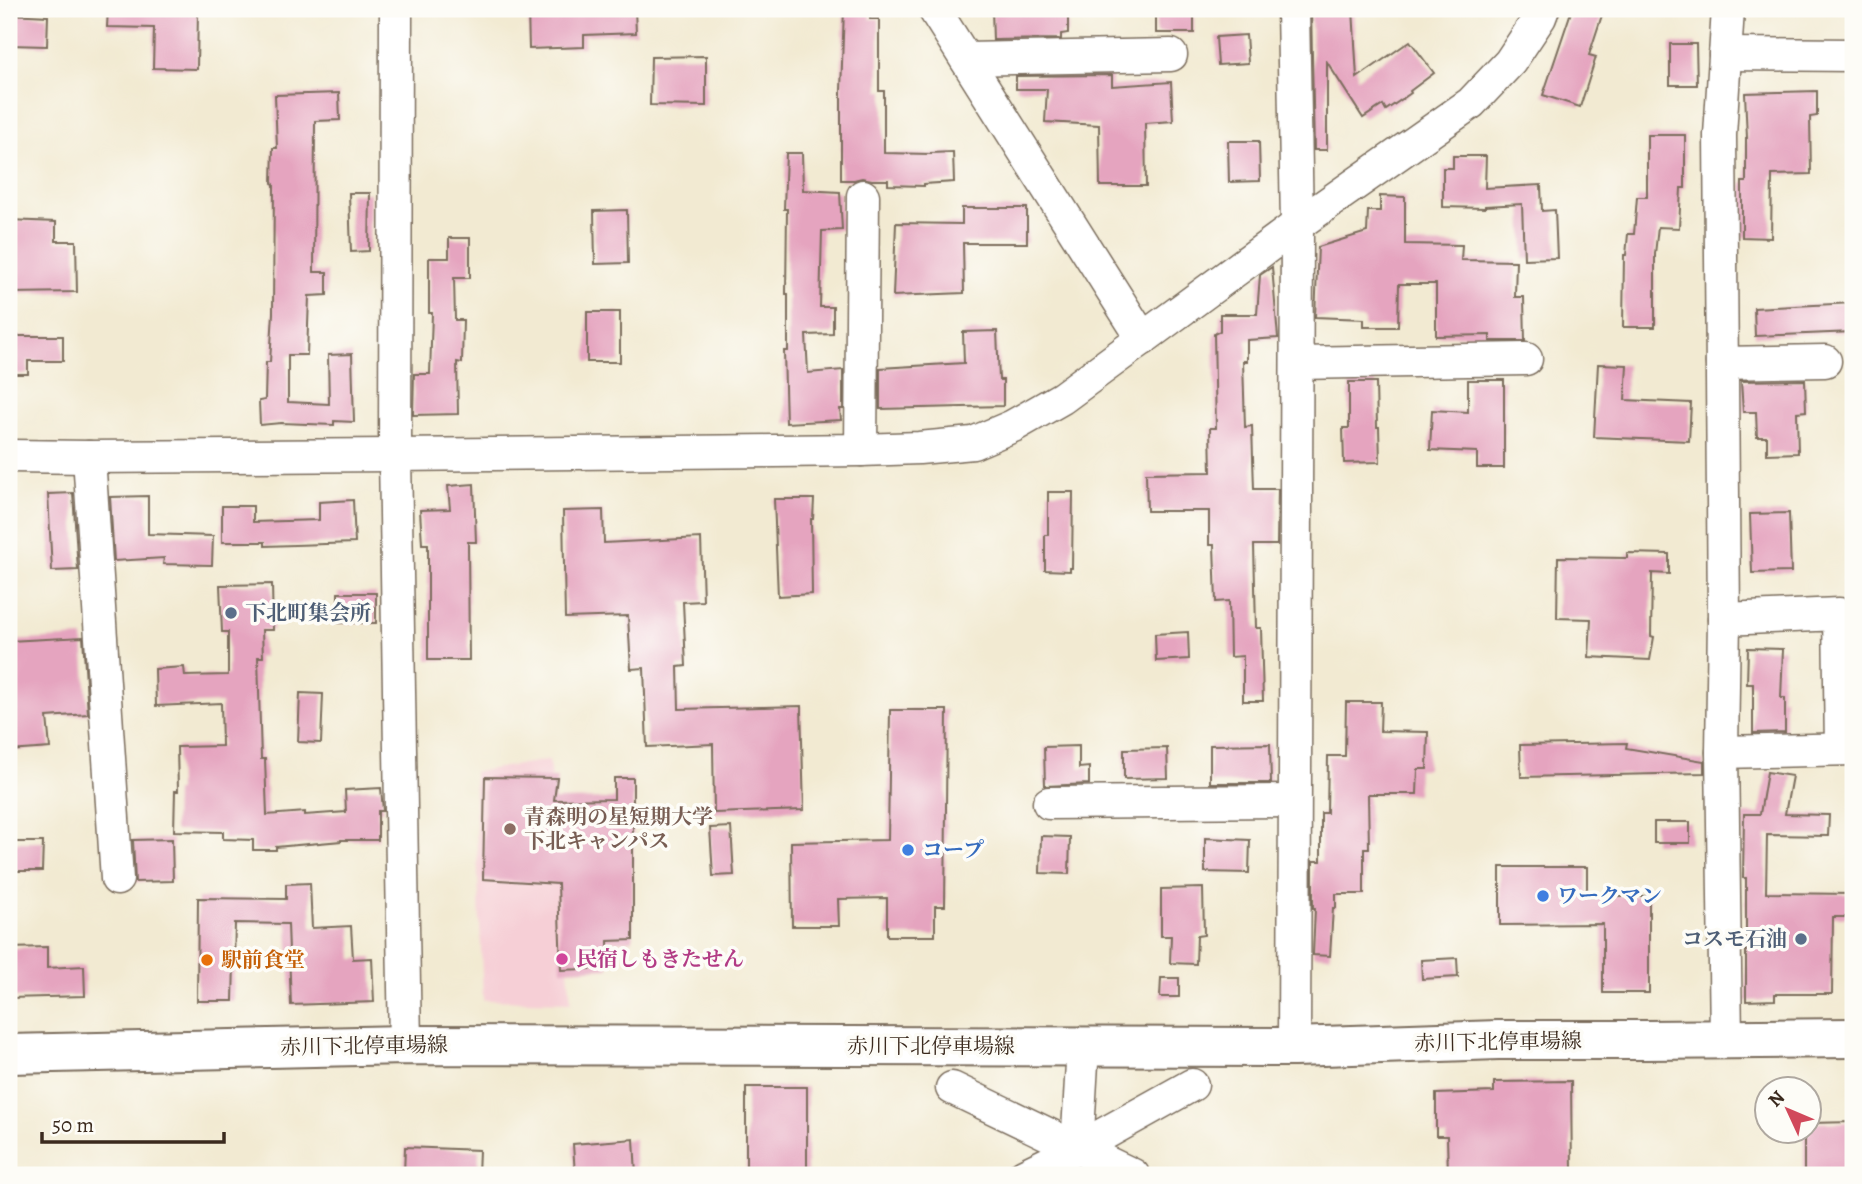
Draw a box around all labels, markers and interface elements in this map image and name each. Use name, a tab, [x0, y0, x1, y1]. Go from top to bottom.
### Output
place label: 下北町集会所	[245, 599, 371, 627]
marker: 下北町集会所	[223, 605, 239, 621]
place label: 青森明の星短期大学 下北キャンパス	[524, 803, 713, 855]
marker: 青森明の星短期大学 下北キャンパス	[502, 821, 518, 837]
place label: コープ	[922, 836, 984, 864]
marker: コープ	[900, 842, 916, 858]
place label: ワークマン	[1557, 882, 1662, 910]
marker: ワークマン	[1535, 888, 1551, 904]
place label: コスモ石油	[1682, 925, 1787, 953]
marker: コスモ石油	[1793, 931, 1809, 947]
place label: 民宿しもきたせん	[576, 945, 744, 973]
place label: 駅前食堂	[221, 946, 305, 974]
marker: 民宿しもきたせん	[554, 951, 570, 967]
marker: 駅前食堂	[199, 952, 215, 968]
street label: 赤川下北停車場線	[1414, 1027, 1582, 1057]
street label: 赤川下北停車場線	[280, 1031, 448, 1061]
street label: 赤川下北停車場線	[847, 1032, 1015, 1060]
north arrow	[1754, 1076, 1824, 1146]
text: N	[1762, 1085, 1791, 1113]
scale bar	[42, 1100, 224, 1144]
text: 50 m	[52, 1111, 94, 1139]

